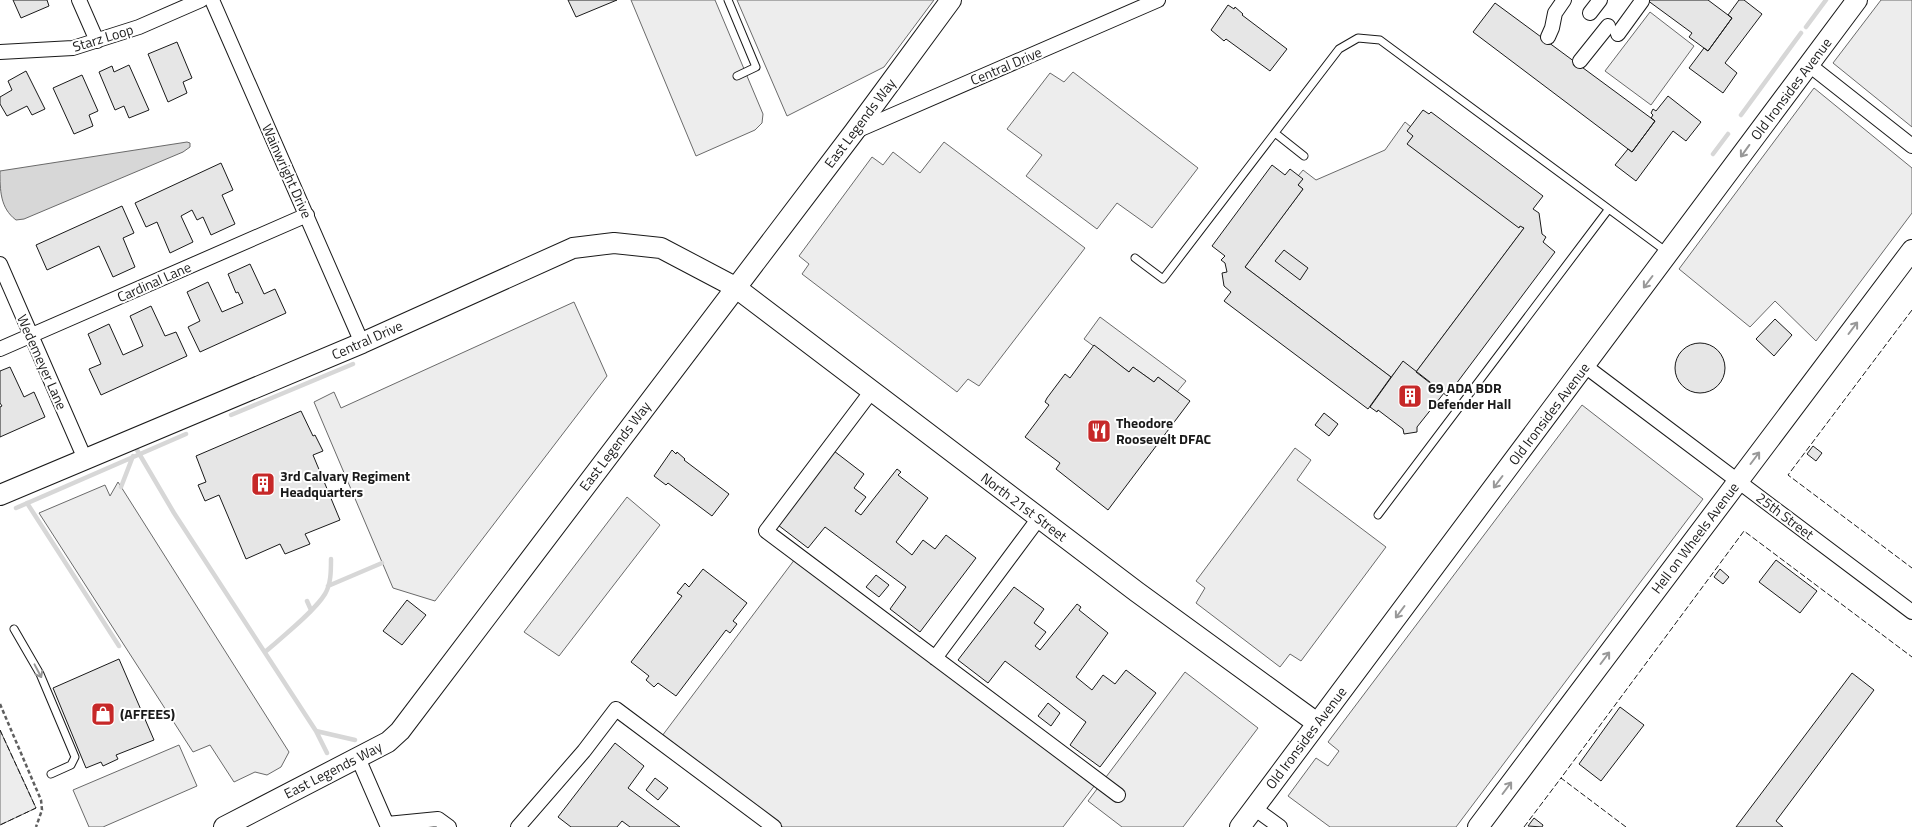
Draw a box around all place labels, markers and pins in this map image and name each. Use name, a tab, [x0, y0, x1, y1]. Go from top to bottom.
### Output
place label: 69 ADA BDR Defender Hall	[1428, 377, 1511, 414]
building icon: 69 ADA BDR Defender Hall	[1397, 383, 1423, 409]
place label: Theodore Roosevelt DFAC	[1116, 412, 1211, 449]
restaurant icon: Theodore Roosevelt DFAC	[1086, 418, 1112, 444]
place label: 3rd Calvary Regiment Headquarters	[280, 465, 410, 502]
building icon: 3rd Calvary Regiment Headquarters	[250, 471, 276, 497]
shop icon: (AFFEES)	[90, 701, 116, 727]
place label: (AFFEES)	[120, 703, 175, 724]

